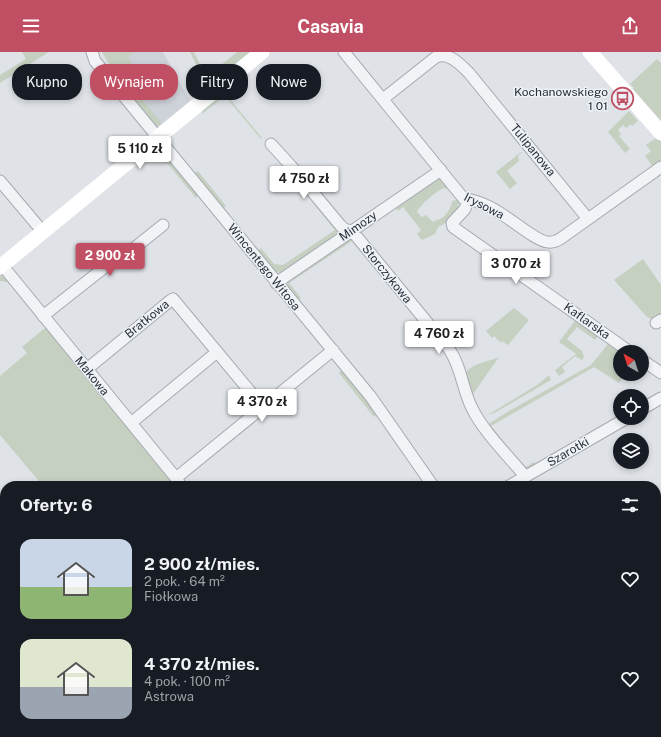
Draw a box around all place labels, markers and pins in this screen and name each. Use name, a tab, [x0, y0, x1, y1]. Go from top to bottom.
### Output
place label: Kochanowskiego 1 01	[514, 85, 608, 113]
bus stop icon: Kochanowskiego 1 01	[610, 86, 636, 112]
pin: 5 110 zł	[99, 136, 181, 170]
pin: 4 750 zł	[263, 166, 345, 200]
pin: 2 900 zł	[69, 243, 151, 277]
pin: 3 070 zł	[475, 251, 557, 285]
pin: 4 760 zł	[398, 321, 480, 355]
pin: 4 370 zł	[221, 389, 303, 423]

